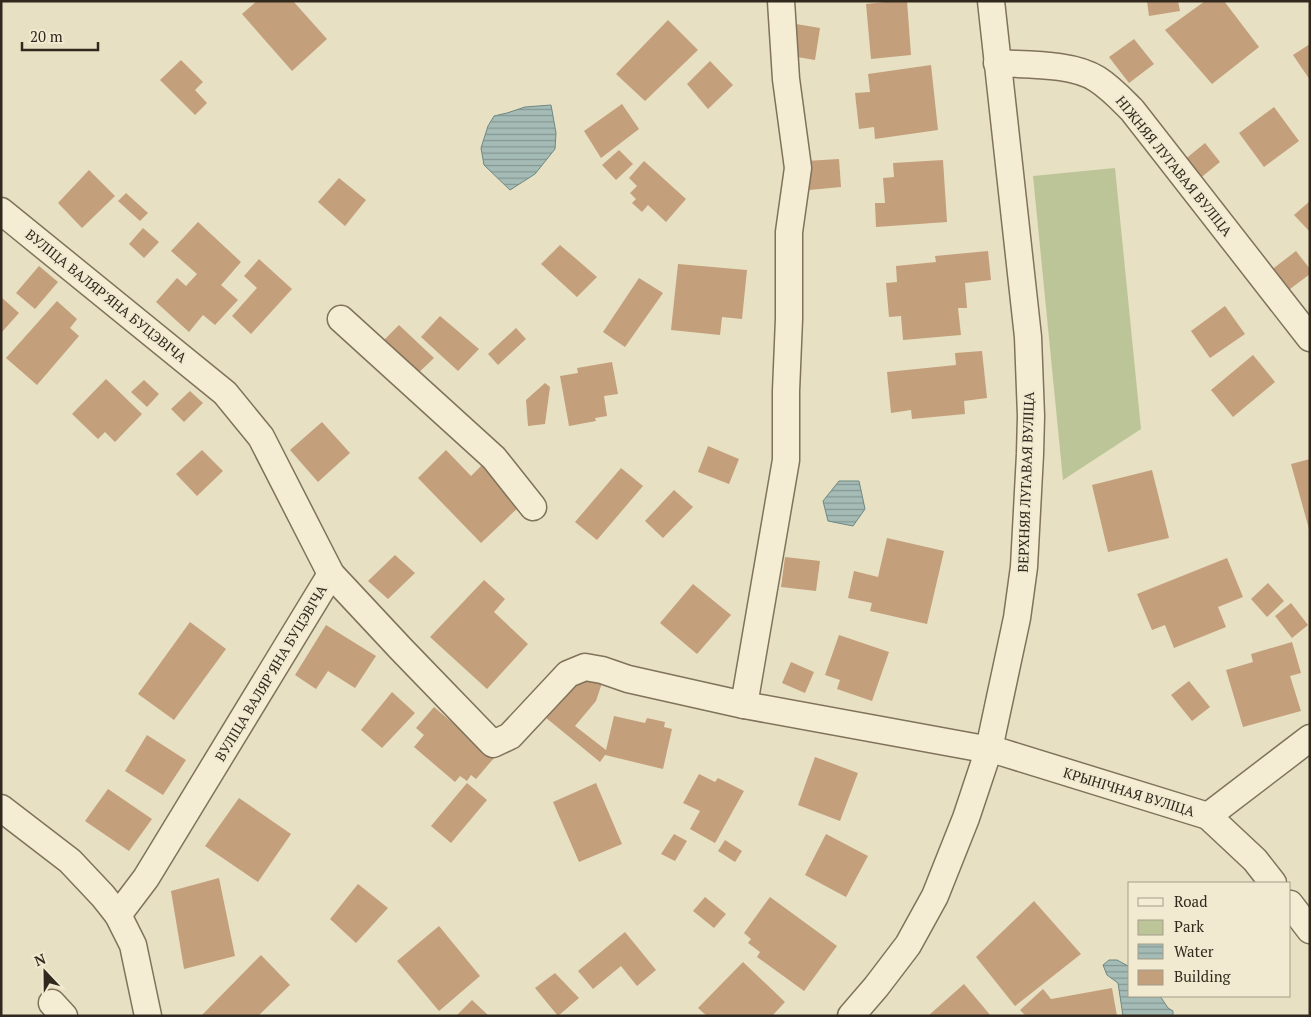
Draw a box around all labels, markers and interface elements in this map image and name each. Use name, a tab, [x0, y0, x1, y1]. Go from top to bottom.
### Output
scale bar	[22, 20, 99, 52]
text: 20 m	[30, 26, 63, 46]
street label: НІЖНЯЯ ЛУГАВАЯ ВУЛІЦА	[1112, 92, 1237, 240]
street label: ВУЛІЦА ВАЛЯР'ЯНА БУЦЭВІЧА	[22, 224, 191, 367]
street label: ВЕРХНЯЯ ЛУГАВАЯ ВУЛІЦА	[1013, 391, 1038, 573]
street label: ВУЛІЦА ВАЛЯР'ЯНА БУЦЭВІЧА	[210, 581, 331, 764]
street label: КРЫНІЧНАЯ ВУЛІЦА	[1061, 762, 1198, 821]
legend	[1128, 882, 1291, 997]
text: Road	[1174, 891, 1207, 911]
text: Park	[1174, 916, 1204, 936]
text: Water	[1174, 941, 1214, 961]
north arrow	[20, 947, 70, 997]
text: N	[31, 949, 49, 970]
text: Building	[1174, 966, 1232, 986]

